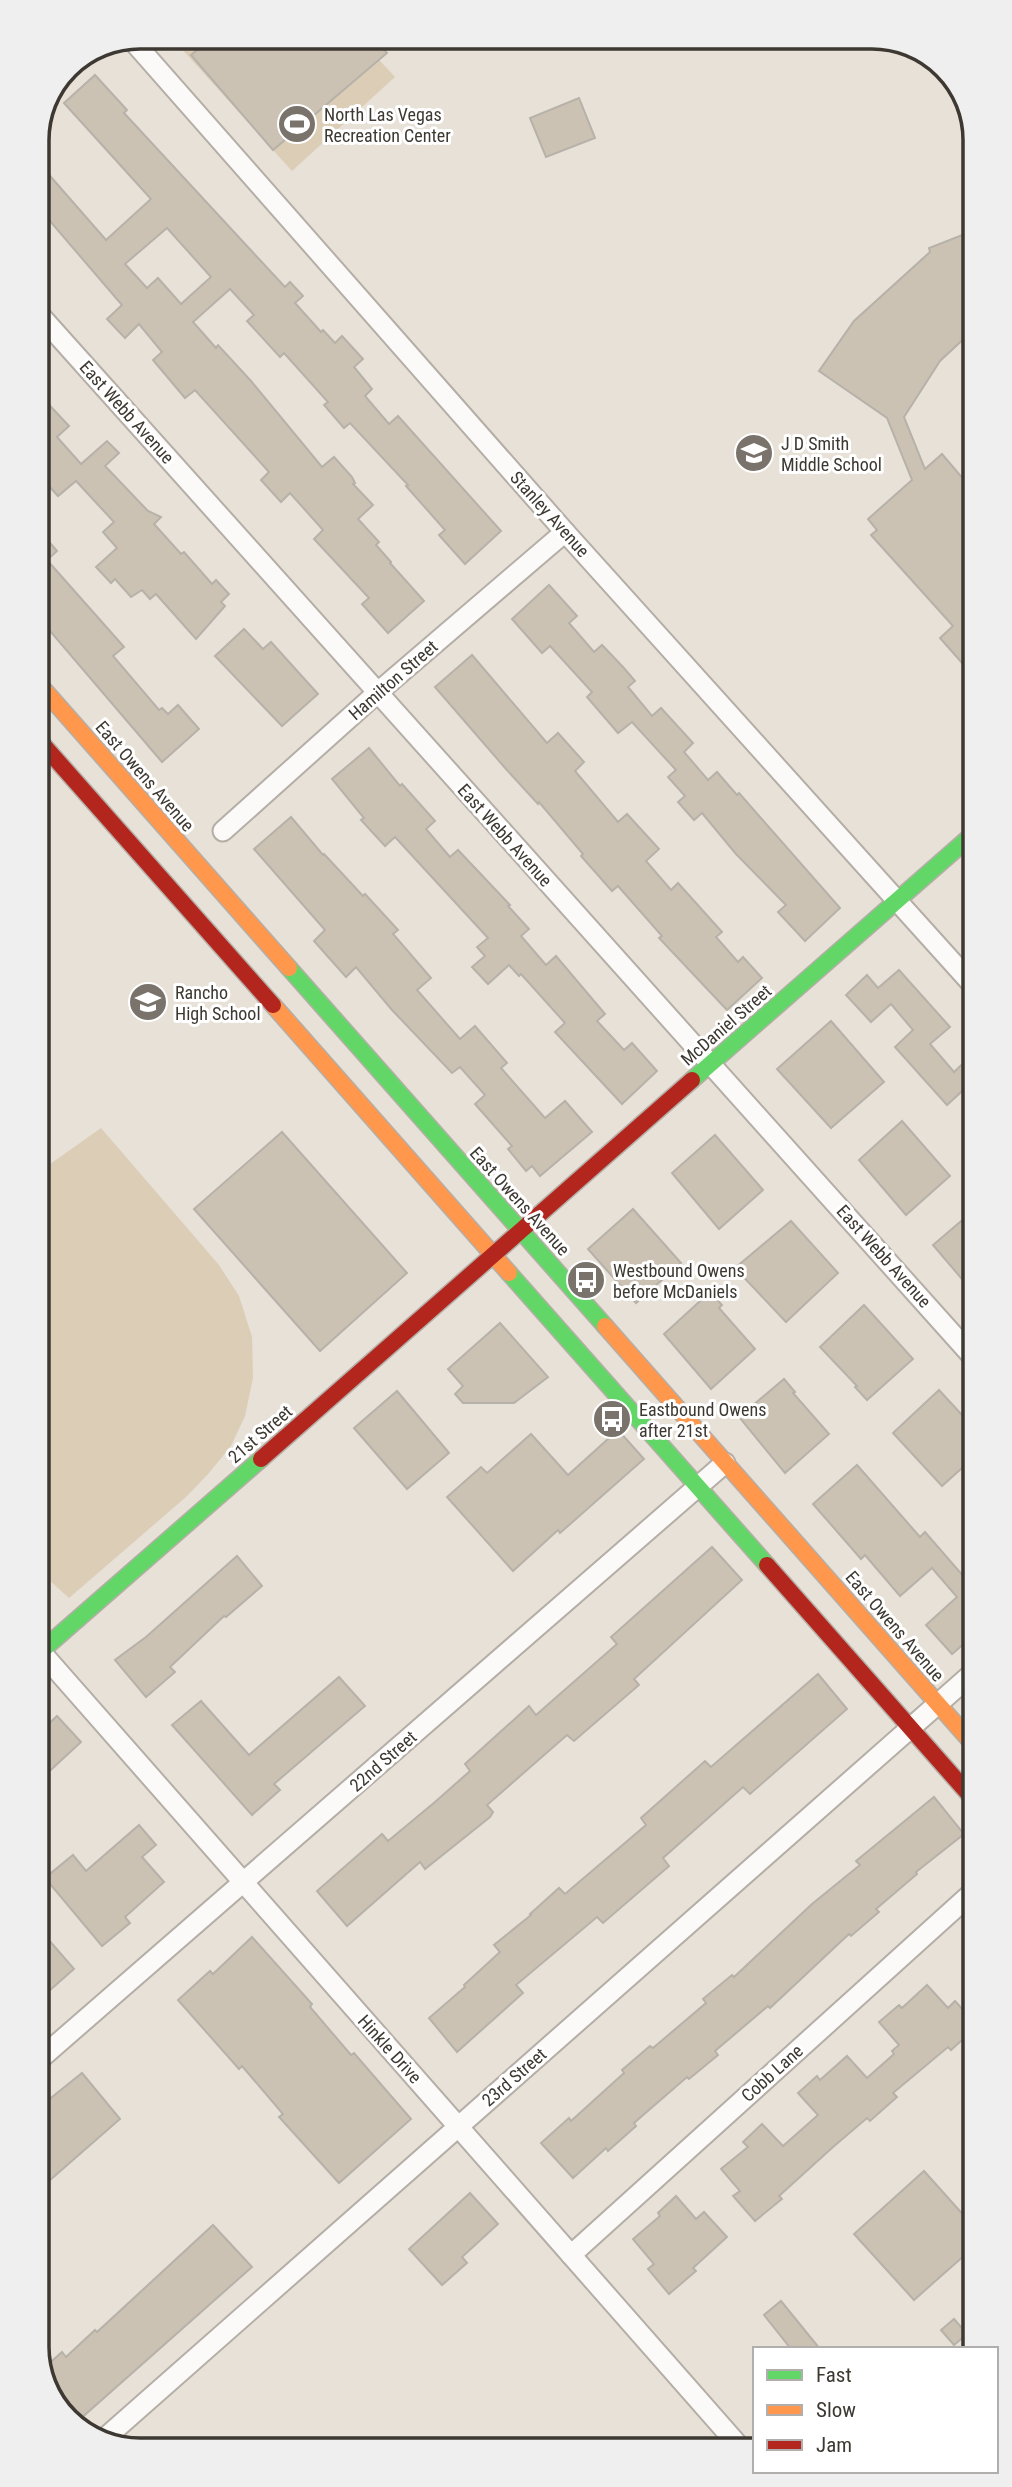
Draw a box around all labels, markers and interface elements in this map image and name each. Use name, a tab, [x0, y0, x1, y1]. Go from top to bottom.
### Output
sports icon: North Las Vegas Recreation Center	[276, 103, 318, 145]
place label: North Las Vegas Recreation Center	[324, 104, 451, 146]
street label: East Webb Avenue	[75, 356, 179, 468]
school or university icon: J D Smith Middle School	[733, 432, 775, 474]
place label: J D Smith Middle School	[781, 433, 882, 475]
street label: Stanley Avenue	[506, 467, 594, 561]
street label: Hamilton Street	[344, 636, 442, 724]
street label: East Owens Avenue	[91, 717, 199, 835]
street label: East Webb Avenue	[453, 779, 557, 891]
street label: McDaniel Street	[677, 980, 775, 1070]
school or university icon: Rancho High School	[127, 981, 169, 1023]
place label: Rancho High School	[175, 982, 261, 1024]
street label: East Owens Avenue	[466, 1142, 574, 1260]
street label: East Webb Avenue	[832, 1200, 936, 1312]
bus stop icon: Westbound Owens before McDaniels	[565, 1259, 607, 1301]
place label: Westbound Owens before McDaniels	[613, 1260, 745, 1302]
bus stop icon: Eastbound Owens after 21st	[591, 1398, 633, 1440]
place label: Eastbound Owens after 21st	[639, 1399, 766, 1441]
street label: 21st Street	[224, 1401, 296, 1467]
street label: East Owens Avenue	[841, 1567, 949, 1685]
street label: 22nd Street	[345, 1726, 421, 1796]
street label: Hinkle Drive	[354, 2010, 426, 2088]
street label: Cobb Lane	[737, 2040, 807, 2106]
street label: 23rd Street	[478, 2043, 550, 2111]
legend	[753, 2347, 998, 2473]
text: Fast	[816, 2363, 852, 2387]
text: Slow	[816, 2398, 856, 2422]
text: Jam	[816, 2433, 852, 2457]

